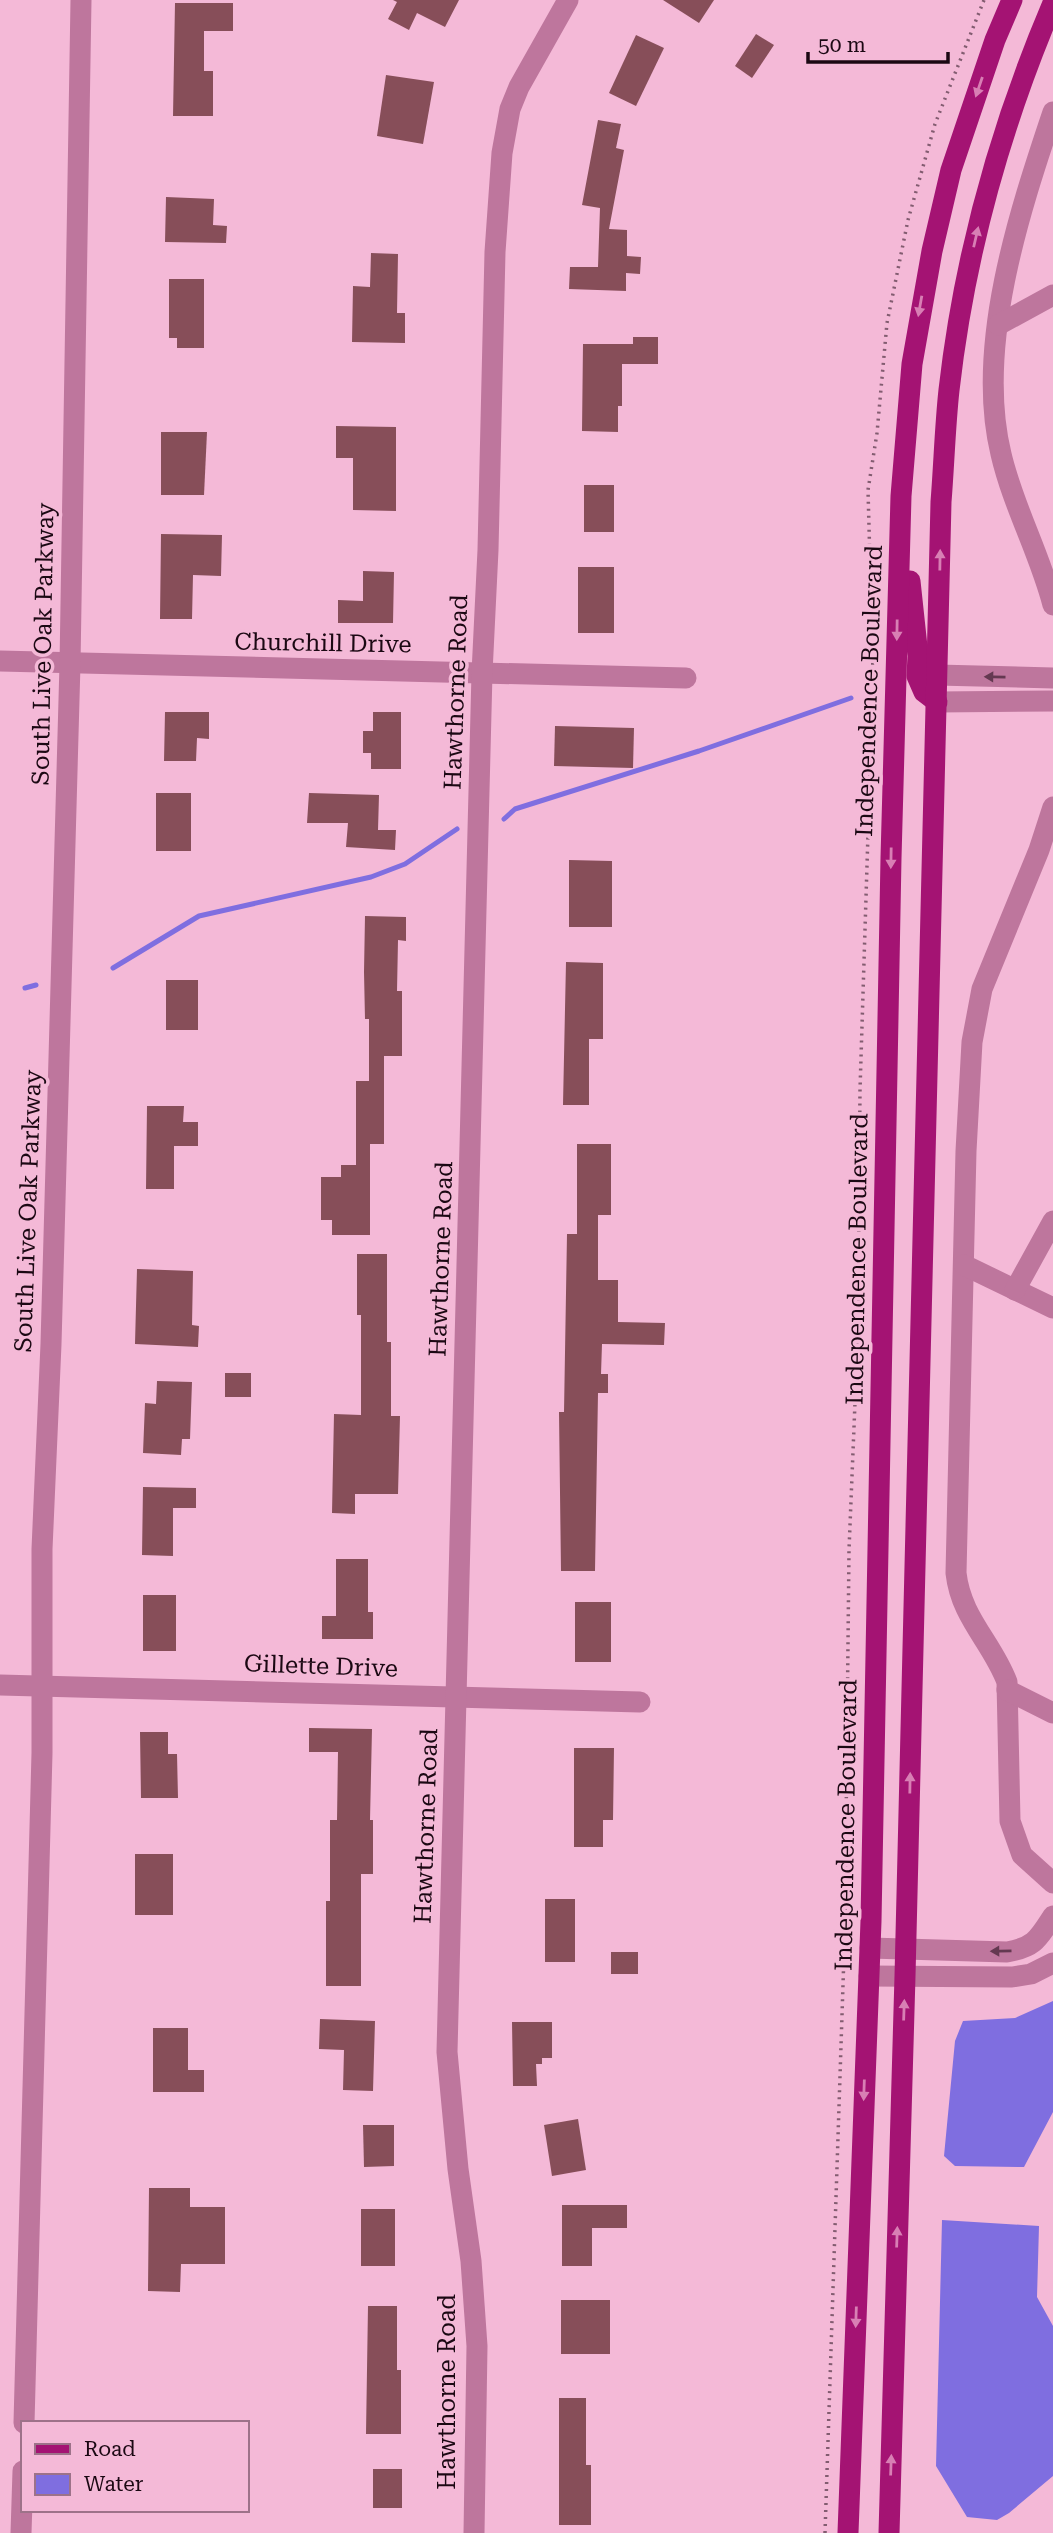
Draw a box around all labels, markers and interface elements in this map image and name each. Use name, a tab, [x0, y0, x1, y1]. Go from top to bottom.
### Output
scale bar	[808, 21, 948, 65]
text: 50 m	[818, 33, 866, 57]
one-way arrow	[973, 76, 984, 97]
one-way arrow	[971, 226, 982, 248]
one-way arrow	[915, 295, 926, 317]
street label: South Live Oak Parkway	[27, 502, 59, 786]
street label: Independence Boulevard	[850, 545, 888, 837]
one-way arrow	[934, 549, 946, 571]
street label: Hawthorne Road	[439, 594, 473, 790]
one-way arrow	[892, 620, 903, 642]
street label: Churchill Drive	[234, 627, 412, 659]
one-way arrow	[984, 671, 1006, 682]
one-way arrow	[885, 847, 897, 869]
street label: South Live Oak Parkway	[9, 1068, 47, 1353]
street label: Independence Boulevard	[840, 1113, 874, 1405]
street label: Hawthorne Road	[424, 1161, 458, 1357]
street label: Gillette Drive	[244, 1649, 398, 1683]
street label: Independence Boulevard	[829, 1679, 863, 1971]
street label: Hawthorne Road	[409, 1728, 443, 1924]
one-way arrow	[904, 1771, 916, 1793]
one-way arrow	[990, 1946, 1012, 1957]
one-way arrow	[898, 1999, 910, 2021]
one-way arrow	[859, 2079, 870, 2101]
one-way arrow	[892, 2226, 903, 2248]
street label: Hawthorne Road	[433, 2294, 461, 2490]
one-way arrow	[850, 2306, 861, 2328]
legend	[21, 2421, 248, 2512]
text: Road	[84, 2437, 136, 2461]
one-way arrow	[885, 2454, 896, 2476]
text: Water	[84, 2472, 144, 2496]

